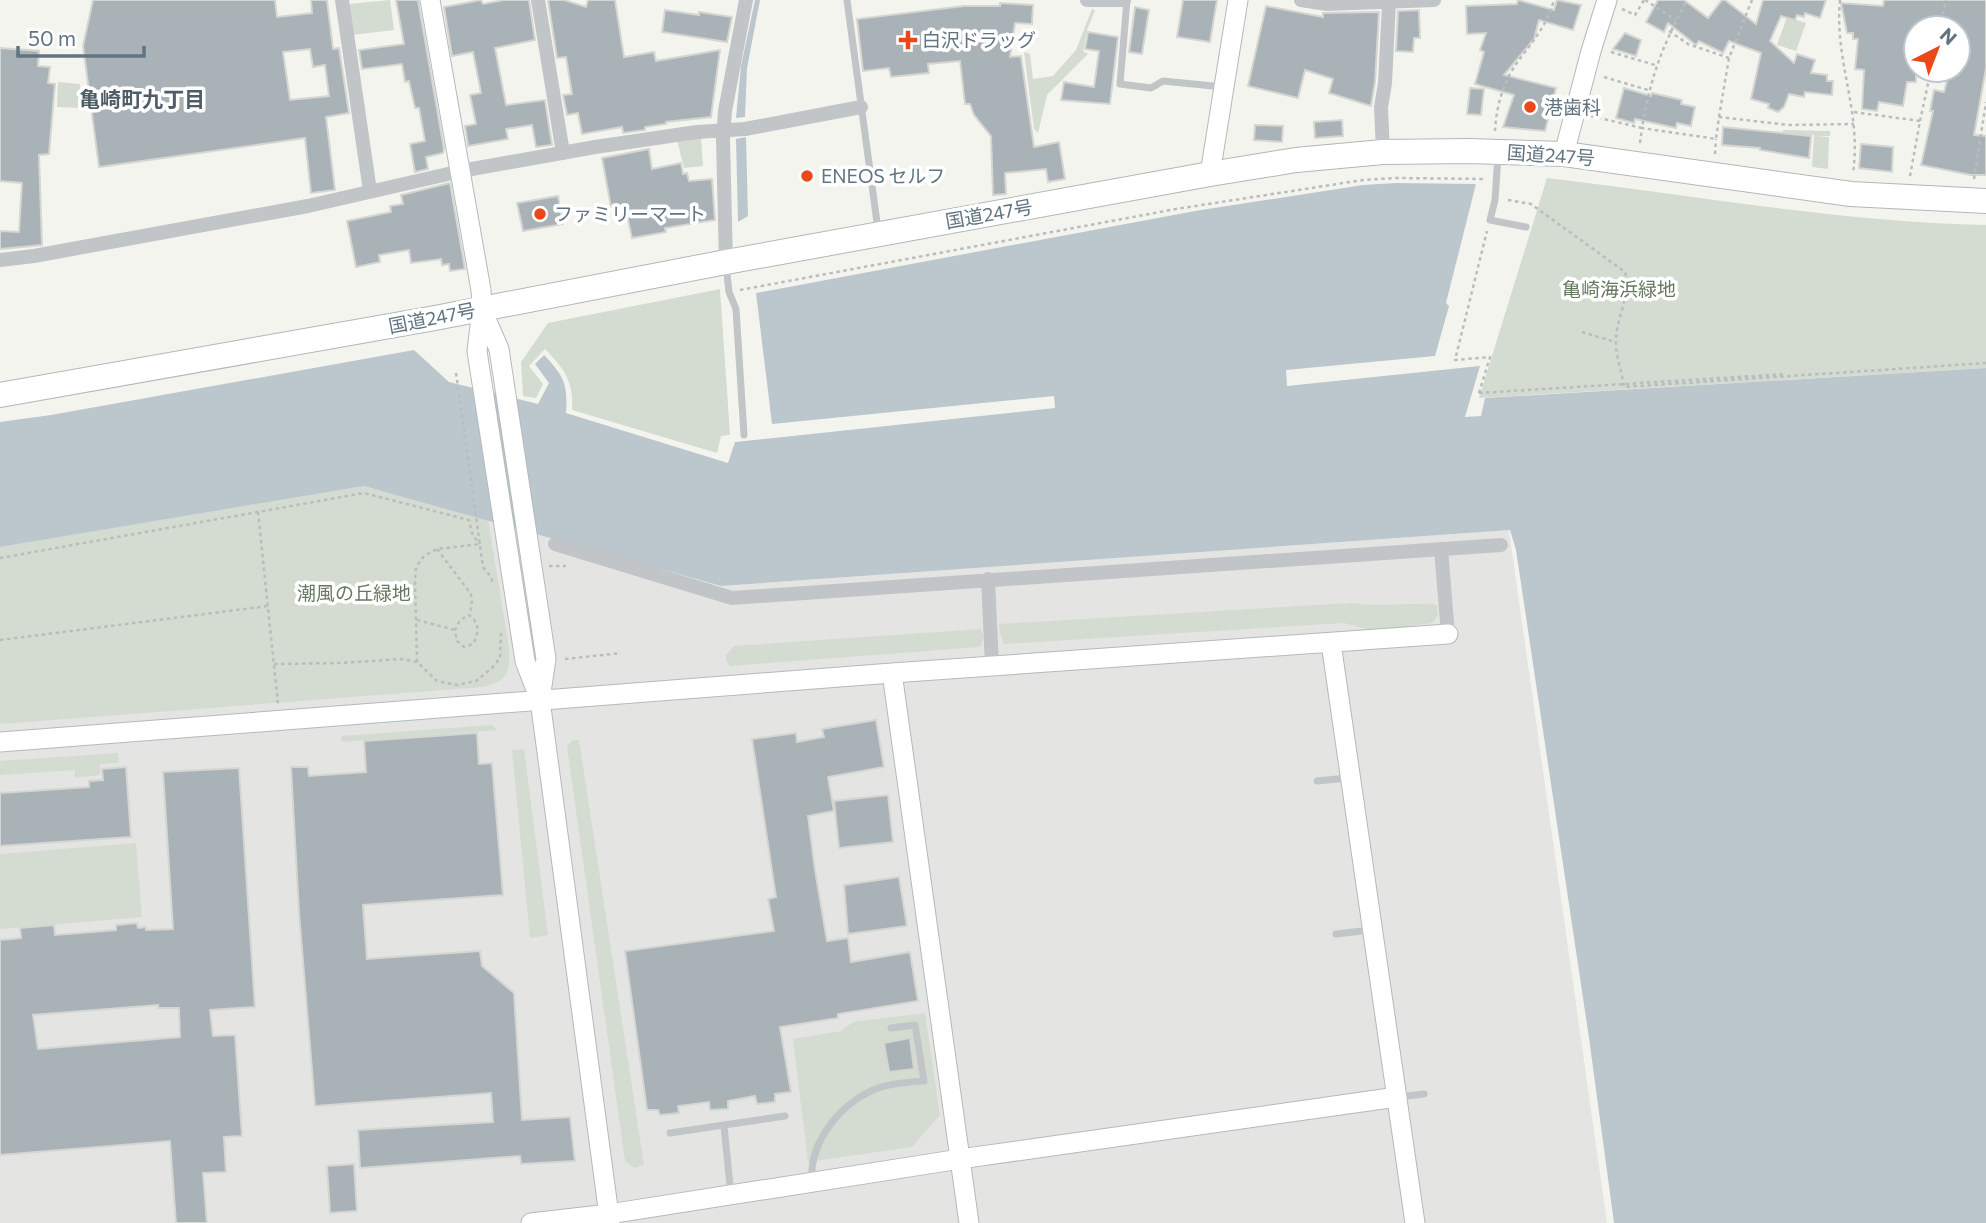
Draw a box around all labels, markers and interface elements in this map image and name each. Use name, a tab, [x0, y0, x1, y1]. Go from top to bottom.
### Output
scale bar	[18, 14, 144, 58]
north arrow	[1902, 14, 1972, 84]
text: N	[1936, 23, 1962, 49]
text: 50 m	[28, 25, 76, 50]
place label: 白沢ドラッグ	[922, 28, 1036, 51]
marker: 白沢ドラッグ	[900, 32, 916, 48]
district label: 亀崎町九丁目	[79, 86, 205, 111]
place label: 港歯科	[1544, 95, 1601, 118]
marker: 港歯科	[1522, 99, 1538, 115]
street label: 国道247号	[1506, 140, 1596, 169]
place label: ENEOS セルフ	[821, 164, 945, 187]
marker: ENEOS セルフ	[799, 168, 815, 184]
street label: 国道247号	[943, 195, 1034, 232]
place label: ファミリーマート	[554, 202, 706, 225]
marker: ファミリーマート	[532, 206, 548, 222]
park label: 亀崎海浜緑地	[1562, 277, 1676, 300]
street label: 国道247号	[386, 298, 477, 337]
park label: 潮風の丘緑地	[297, 581, 411, 604]

